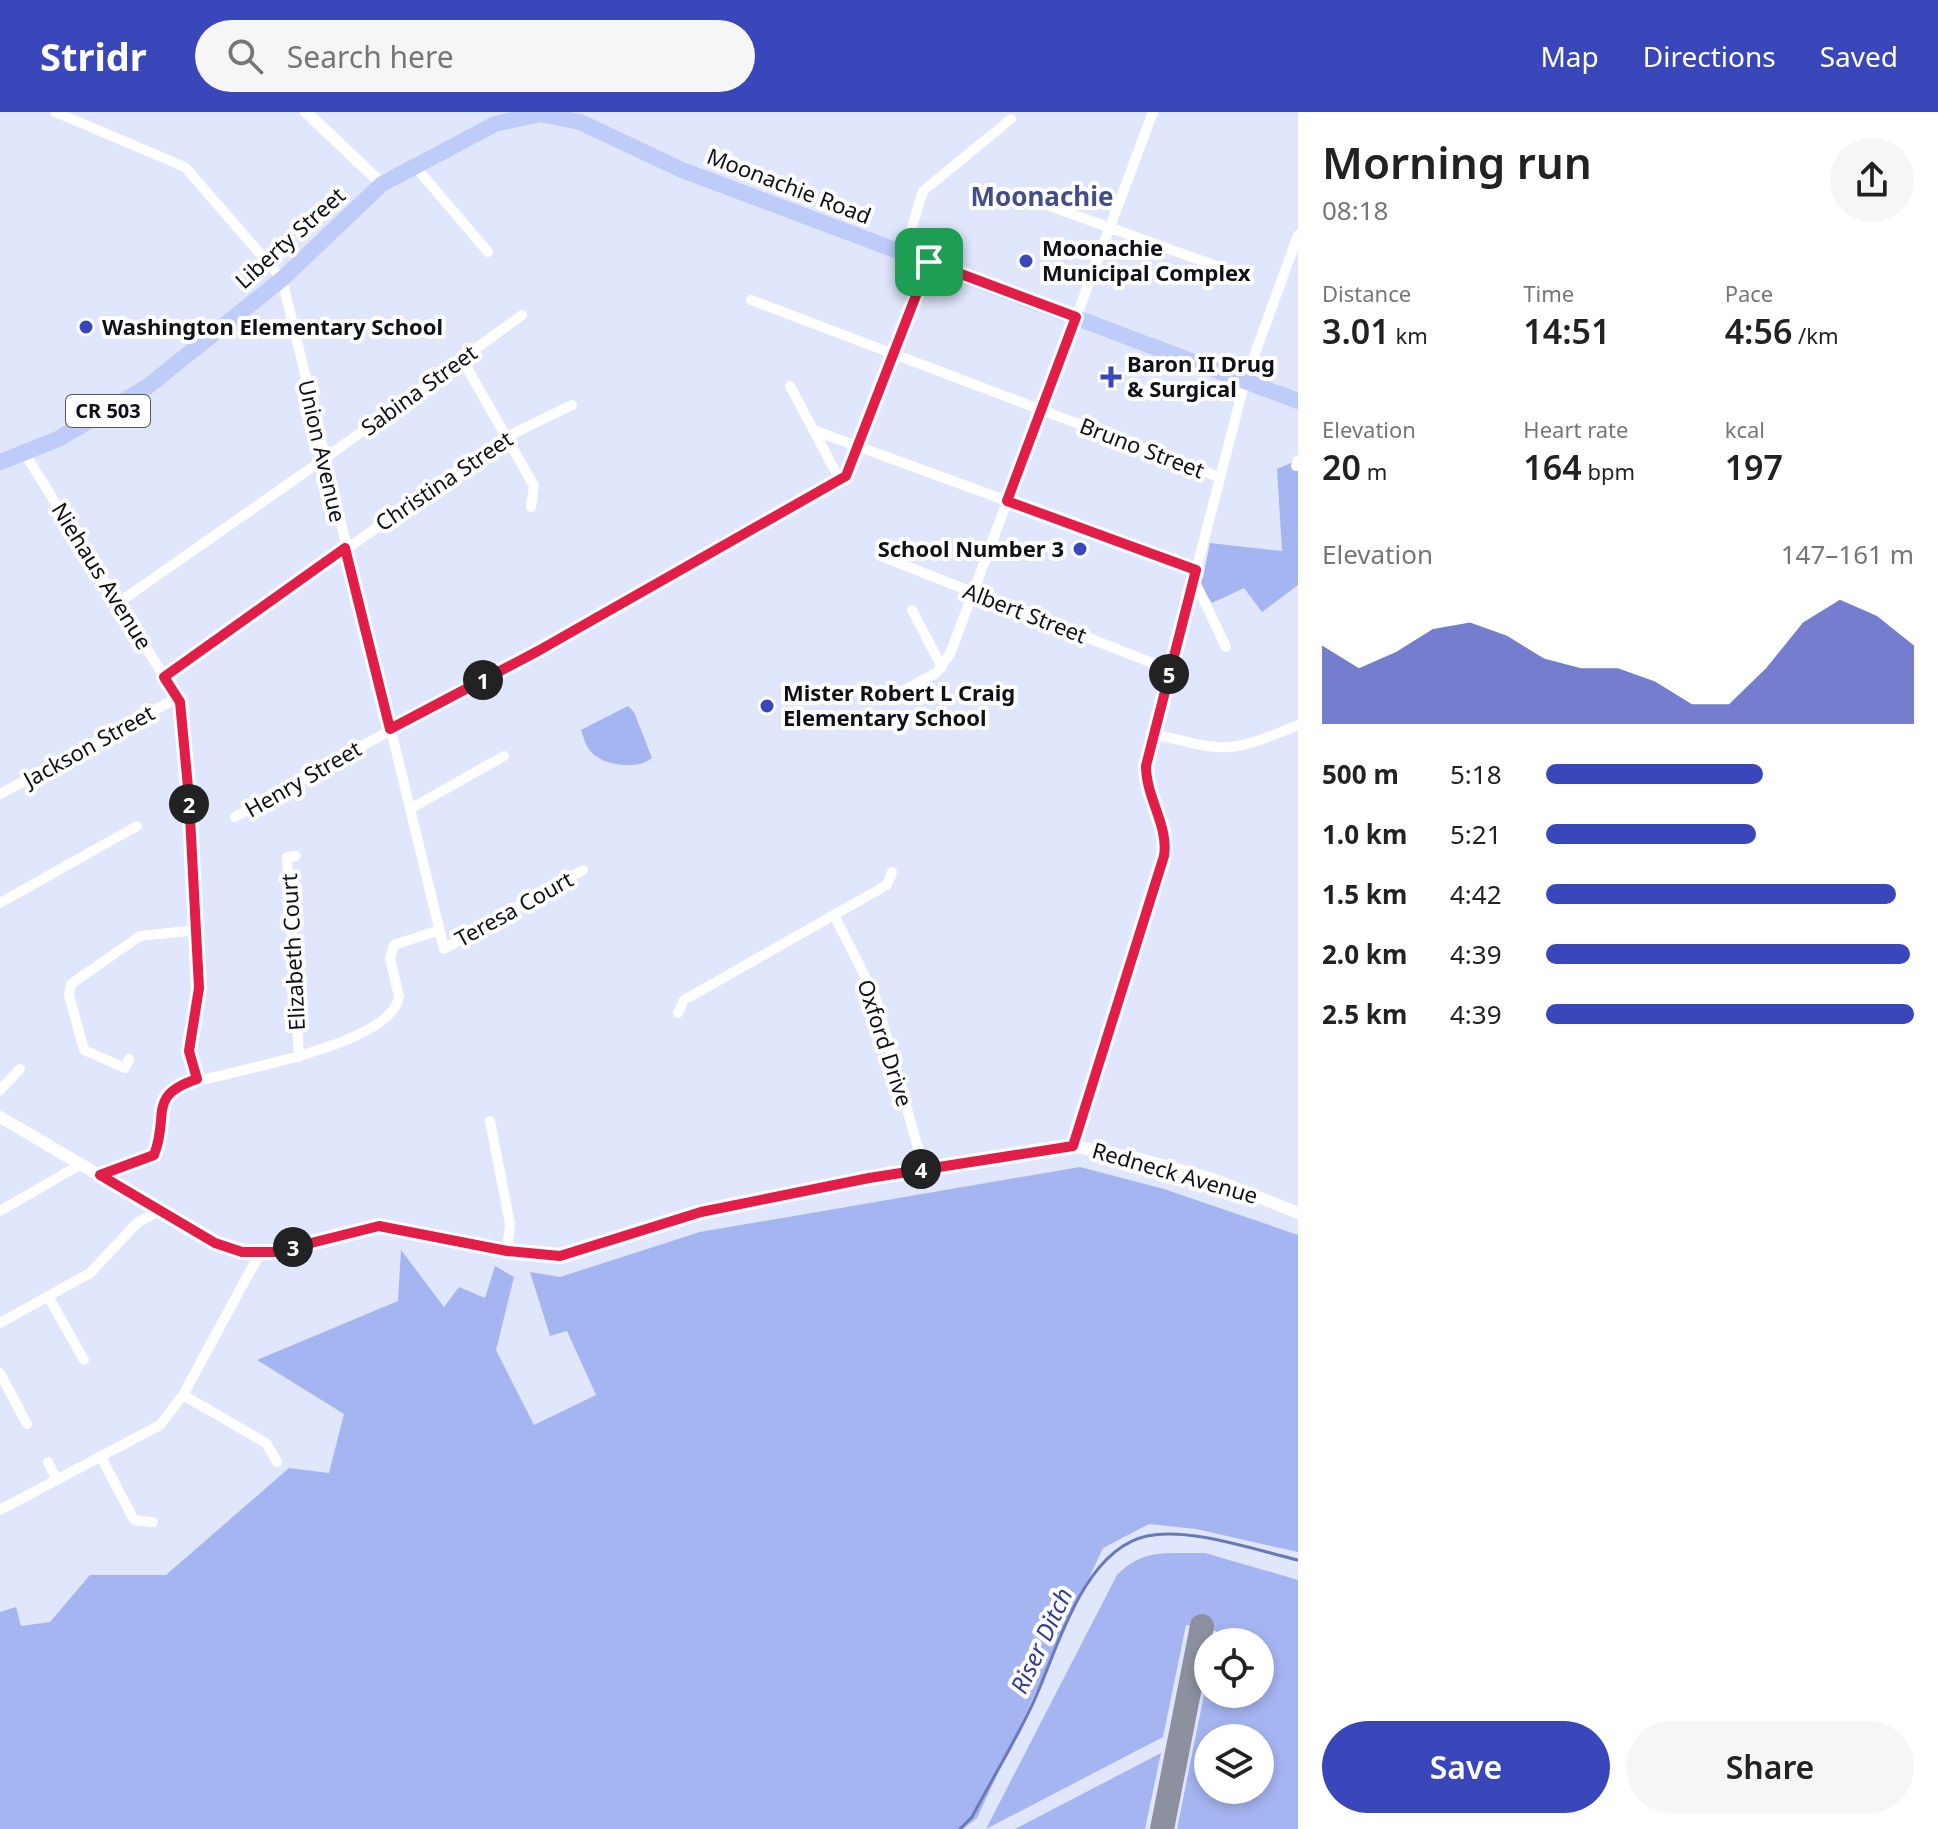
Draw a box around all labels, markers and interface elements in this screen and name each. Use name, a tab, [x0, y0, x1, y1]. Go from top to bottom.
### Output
search box	[195, 20, 755, 92]
text: Stridr	[40, 30, 147, 82]
icon: search	[223, 34, 267, 78]
text: Search here	[287, 36, 454, 77]
text: Map	[1540, 37, 1599, 75]
text: Directions	[1643, 37, 1776, 75]
text: Saved	[1820, 37, 1898, 75]
text: Morning run	[1322, 132, 1592, 192]
button: share	[1830, 138, 1914, 222]
street label: Moonachie Road	[703, 140, 876, 230]
district label: Moonachie	[970, 178, 1114, 214]
street label: Liberty Street	[228, 180, 351, 295]
text: 08:18	[1322, 192, 1388, 228]
pin	[895, 228, 963, 296]
place label: Moonachie Municipal Complex	[1042, 232, 1251, 287]
icon: arrive	[907, 240, 951, 284]
marker: Moonachie Municipal Complex	[1017, 252, 1035, 270]
text: Distance	[1322, 278, 1411, 308]
text: Time	[1523, 278, 1574, 308]
text: Pace	[1725, 278, 1773, 308]
text: 3.01	[1322, 308, 1390, 354]
text: 14:51	[1523, 308, 1611, 354]
text: 4:56	[1725, 308, 1792, 354]
place label: Washington Elementary School	[102, 311, 443, 341]
marker: Washington Elementary School	[77, 318, 95, 336]
text: km	[1390, 320, 1428, 350]
text: /km	[1792, 320, 1839, 350]
street label: Sabina Street	[354, 337, 483, 442]
place label: Baron II Drug & Surgical	[1127, 348, 1275, 403]
marker: Baron II Drug & Surgical	[1102, 368, 1120, 386]
street label: Union Avenue	[292, 377, 354, 525]
road number: CR 503	[66, 395, 150, 427]
street label: Bruno Street	[1076, 410, 1209, 485]
text: Elevation	[1322, 414, 1416, 444]
text: Heart rate	[1523, 414, 1628, 444]
text: kcal	[1725, 414, 1765, 444]
street label: Christina Street	[369, 423, 518, 537]
text: 20	[1322, 444, 1361, 490]
text: 164	[1523, 444, 1582, 490]
text: 197	[1725, 444, 1783, 490]
text: m	[1361, 456, 1387, 486]
text: bpm	[1582, 456, 1635, 486]
street label: Niehaus Avenue	[46, 496, 160, 655]
place label: School Number 3	[878, 533, 1064, 563]
text: Elevation	[1322, 536, 1433, 572]
text: 147–161 m	[1781, 536, 1914, 572]
marker: School Number 3	[1071, 540, 1089, 558]
street label: Albert Street	[959, 575, 1091, 649]
pin: 5	[1149, 654, 1189, 694]
text: 5	[1163, 659, 1175, 689]
pin: 1	[463, 660, 503, 700]
text: 1	[477, 665, 489, 695]
place label: Mister Robert L Craig Elementary School	[783, 677, 1015, 732]
street label: Jackson Street	[16, 697, 159, 794]
marker: Mister Robert L Craig Elementary School	[758, 697, 776, 715]
street label: Henry Street	[239, 733, 366, 824]
text: 500 m	[1322, 756, 1399, 792]
text: 5:18	[1450, 756, 1502, 792]
pin: 2	[169, 784, 209, 824]
text: 2	[183, 789, 195, 819]
text: 1.0 km	[1322, 816, 1407, 852]
text: 5:21	[1450, 816, 1502, 852]
street label: Teresa Court	[449, 863, 578, 953]
street label: Elizabeth Court	[273, 873, 311, 1031]
text: 1.5 km	[1322, 876, 1407, 912]
text: 4:42	[1450, 876, 1502, 912]
text: 2.0 km	[1322, 936, 1407, 972]
text: 4:39	[1450, 936, 1502, 972]
street label: Oxford Drive	[851, 975, 921, 1110]
text: 2.5 km	[1322, 996, 1407, 1032]
text: 4:39	[1450, 996, 1502, 1032]
street label: Redneck Avenue	[1089, 1134, 1262, 1210]
pin: 4	[901, 1149, 941, 1189]
text: 4	[915, 1154, 927, 1184]
pin: 3	[273, 1227, 313, 1267]
text: 3	[287, 1232, 299, 1262]
water label: Riser Ditch	[1002, 1582, 1079, 1699]
map controls	[1194, 1628, 1274, 1804]
button: locate	[1194, 1628, 1274, 1708]
button: Save	[1322, 1721, 1610, 1813]
button: Share	[1626, 1721, 1914, 1813]
button: layers	[1194, 1724, 1274, 1804]

